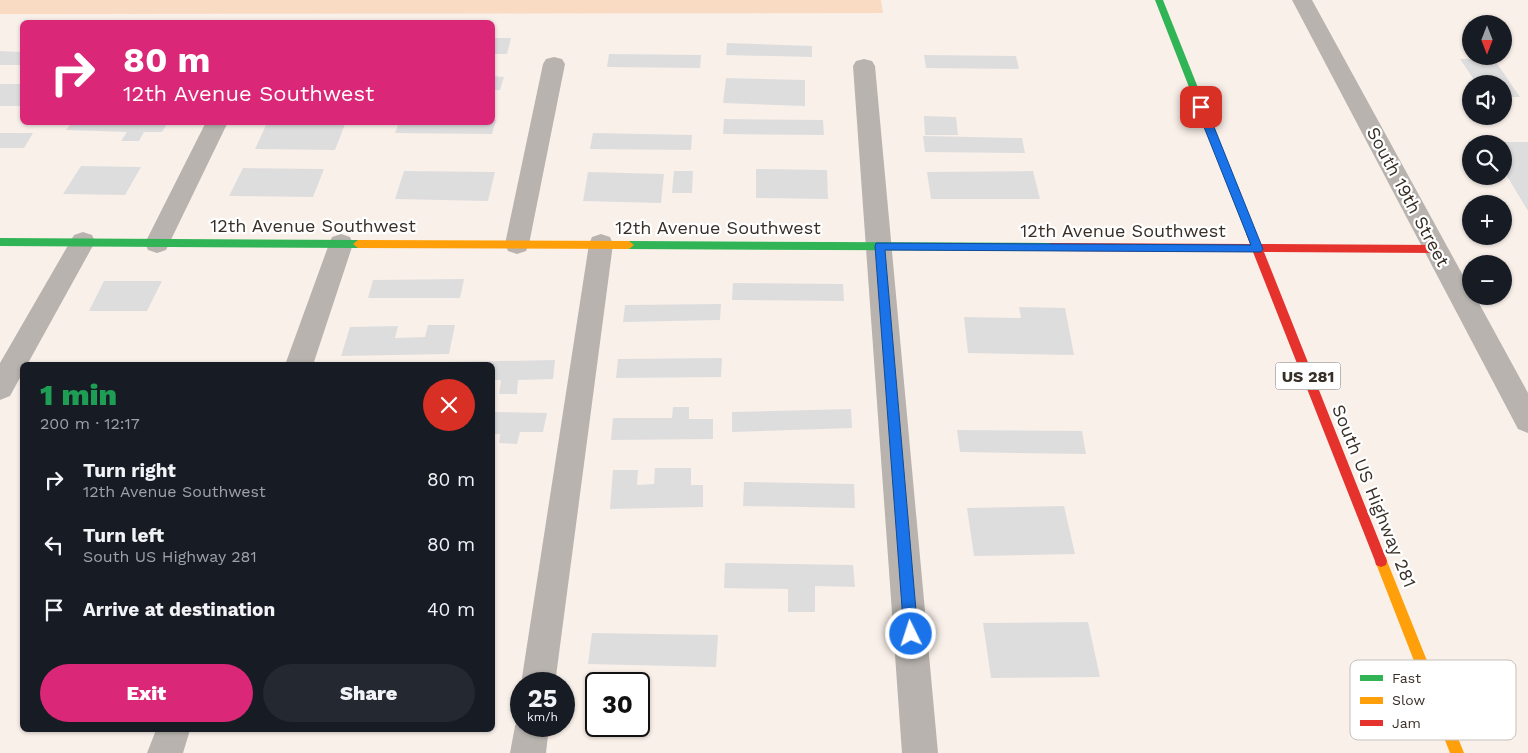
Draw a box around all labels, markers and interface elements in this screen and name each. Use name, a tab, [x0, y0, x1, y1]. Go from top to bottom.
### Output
north arrow	[1462, 15, 1512, 65]
map controls	[1462, 15, 1512, 305]
text: 80 m	[123, 39, 210, 81]
icon: right	[40, 40, 105, 105]
button: sound	[1462, 75, 1512, 125]
text: 12th Avenue Southwest	[123, 81, 374, 106]
pin	[1180, 86, 1222, 128]
icon: arrive	[1187, 93, 1215, 121]
street label: South 19th Street	[1363, 123, 1454, 271]
button: search	[1462, 135, 1512, 185]
button: +	[1462, 195, 1512, 245]
street label: 12th Avenue Southwest	[210, 215, 416, 236]
street label: 12th Avenue Southwest	[615, 217, 821, 238]
street label: 12th Avenue Southwest	[1020, 220, 1226, 241]
button: −	[1462, 255, 1512, 305]
road number: US 281	[1276, 362, 1340, 390]
text: 1 min	[40, 377, 117, 412]
button: close	[423, 379, 475, 431]
street label: South US Highway 281	[1328, 401, 1421, 590]
text: 200 m · 12:17	[40, 414, 140, 433]
text: Turn right	[83, 459, 176, 482]
icon: right	[40, 466, 68, 494]
text: 80 m	[427, 468, 475, 491]
text: 12th Avenue Southwest	[83, 482, 266, 501]
text: Turn left	[83, 524, 164, 547]
icon: left	[40, 531, 68, 559]
text: 80 m	[427, 533, 475, 556]
text: South US Highway 281	[83, 547, 257, 566]
icon: arrive	[40, 596, 68, 624]
text: Arrive at destination	[83, 598, 275, 621]
text: 40 m	[427, 598, 475, 621]
position arrow	[884, 607, 936, 659]
legend	[1350, 660, 1516, 740]
button: Exit	[40, 664, 253, 722]
button: Share	[263, 664, 475, 722]
text: Fast	[1392, 670, 1421, 686]
speed limit sign: 30	[585, 672, 650, 737]
text: 25	[528, 684, 557, 713]
text: Slow	[1392, 692, 1425, 708]
text: km/h	[527, 710, 558, 724]
text: Jam	[1392, 715, 1421, 731]

